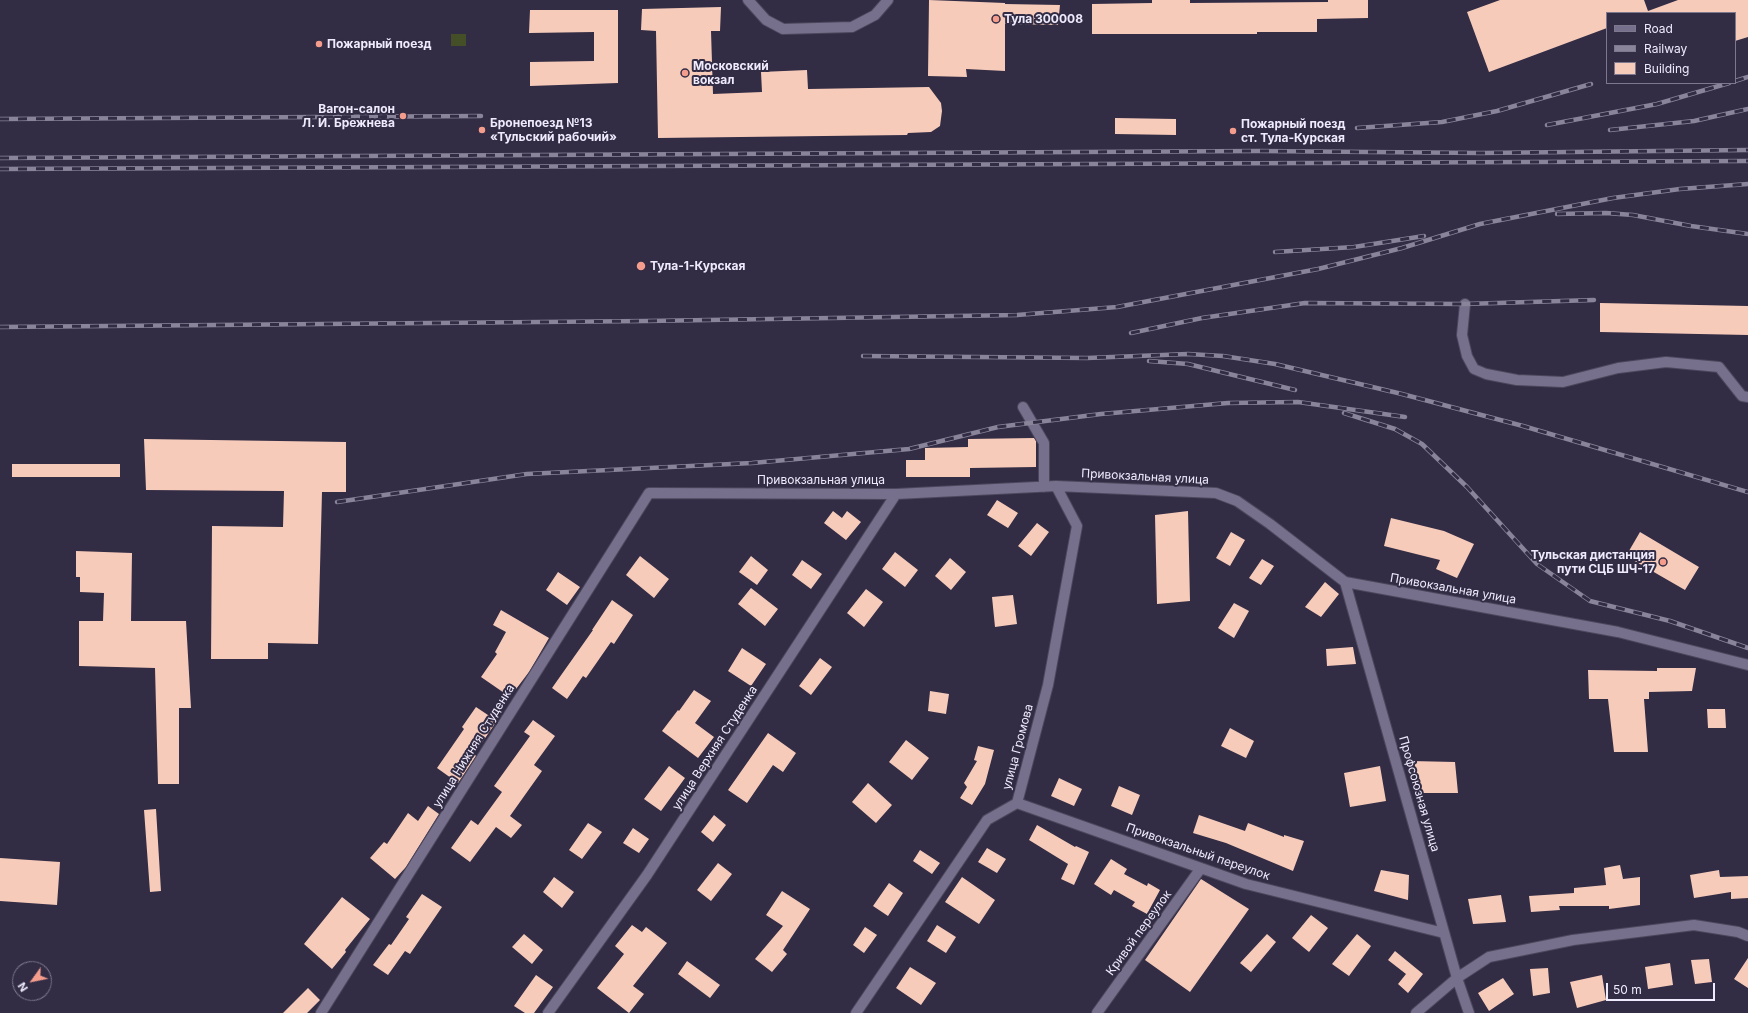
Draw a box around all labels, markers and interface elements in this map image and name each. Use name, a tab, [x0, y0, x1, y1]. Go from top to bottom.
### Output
place label: Тула 300008	[1004, 12, 1083, 26]
legend	[1606, 12, 1736, 84]
marker: Тула 300008	[991, 14, 1001, 24]
text: Road	[1644, 21, 1673, 36]
place label: Пожарный поезд	[327, 37, 432, 51]
marker: Пожарный поезд	[314, 39, 324, 49]
text: Railway	[1644, 41, 1687, 56]
place label: Московский вокзал	[693, 59, 769, 87]
text: Building	[1644, 61, 1689, 76]
marker: Московский вокзал	[680, 68, 690, 78]
place label: Вагон-салон Л. И. Брежнева	[302, 102, 395, 130]
marker: Вагон-салон Л. И. Брежнева	[398, 111, 408, 121]
place label: Бронепоезд №13 «Тульский рабочий»	[490, 116, 617, 144]
place label: Пожарный поезд ст. Тула-Курская	[1241, 117, 1346, 145]
marker: Бронепоезд №13 «Тульский рабочий»	[477, 125, 487, 135]
marker: Пожарный поезд ст. Тула-Курская	[1228, 126, 1238, 136]
place label: Тула-1-Курская	[650, 259, 745, 273]
marker: Тула-1-Курская	[635, 260, 647, 272]
street label: Привокзальная улица	[1081, 466, 1209, 488]
street label: Привокзальная улица	[757, 473, 885, 487]
place label: Тульская дистанция пути СЦБ ШЧ-17	[1531, 548, 1655, 576]
marker: Тульская дистанция пути СЦБ ШЧ-17	[1658, 557, 1668, 567]
street label: Привокзальная улица	[1389, 571, 1517, 607]
street label: улица Нижняя Cтуденкa	[430, 682, 518, 810]
street label: улица Верхняя Cтуденка	[669, 683, 761, 813]
street label: улица Громова	[1000, 703, 1036, 791]
street label: Профсоюзная улица	[1396, 734, 1442, 854]
street label: Привокзальный переулок	[1124, 821, 1272, 883]
street label: Кривой переулок	[1103, 888, 1175, 978]
north arrow	[12, 961, 52, 1001]
scale bar	[1608, 975, 1717, 1001]
text: N	[15, 980, 31, 994]
text: 50 m	[1613, 982, 1642, 997]

